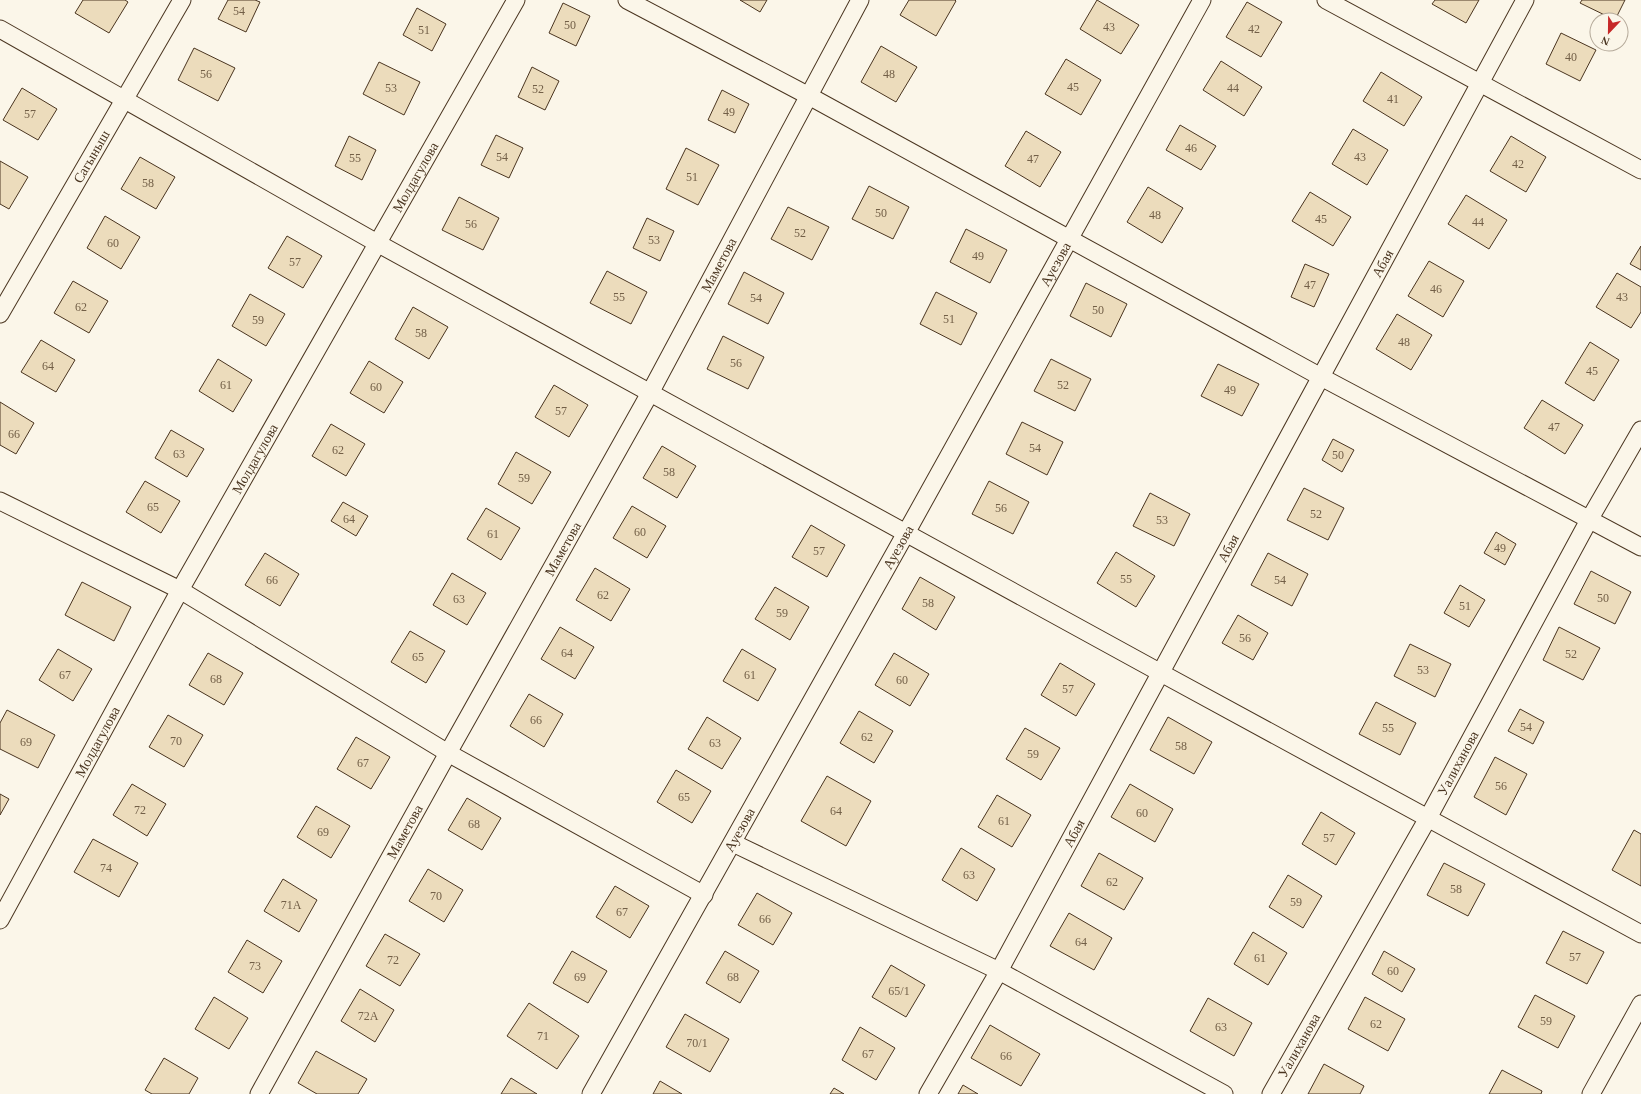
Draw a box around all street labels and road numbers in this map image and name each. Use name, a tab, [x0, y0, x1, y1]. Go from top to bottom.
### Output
street label: Сагыныш	[71, 128, 113, 186]
street label: Молдагулова	[390, 139, 442, 215]
street label: Маметова	[698, 235, 740, 295]
street label: Ауезова	[1038, 239, 1074, 289]
street label: Абая	[1369, 247, 1397, 280]
street label: Молдагулова	[229, 421, 281, 497]
street label: Маметова	[542, 519, 584, 579]
street label: Ауезова	[880, 522, 917, 572]
street label: Абая	[1215, 531, 1242, 565]
street label: Молдагулова	[72, 703, 123, 780]
street label: Уалиханова	[1435, 728, 1482, 798]
street label: Маметова	[384, 802, 426, 861]
street label: Ауезова	[722, 805, 758, 855]
street label: Абая	[1061, 816, 1088, 850]
street label: Уалиханова	[1275, 1010, 1324, 1080]

